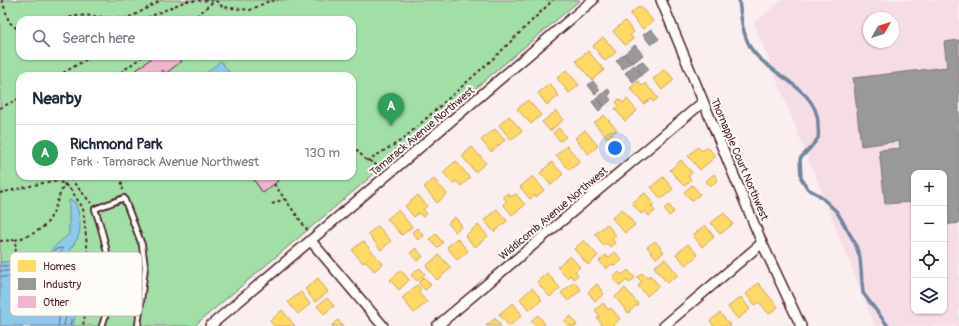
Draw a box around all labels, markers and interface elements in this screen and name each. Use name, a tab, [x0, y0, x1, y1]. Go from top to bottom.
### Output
north arrow	[863, 12, 899, 48]
search box	[16, 16, 356, 60]
icon: search	[30, 27, 52, 49]
text: Search here	[62, 29, 135, 48]
street label: Tamarack Avenue Northwest	[367, 83, 477, 179]
text: Nearby	[32, 88, 81, 109]
pin: A	[378, 93, 404, 126]
street label: Thornapple Court Northwest	[708, 96, 771, 223]
text: Richmond Park	[70, 135, 163, 154]
your location	[605, 138, 625, 158]
text: A	[41, 145, 49, 161]
text: 130 m	[304, 145, 340, 161]
text: Park · Tamarack Avenue Northwest	[70, 154, 259, 170]
street label: Widdicomb Avenue Northwest	[496, 164, 611, 263]
map controls	[911, 170, 947, 314]
button: +	[911, 170, 947, 206]
button: −	[911, 206, 947, 242]
button: locate	[911, 242, 947, 278]
legend	[10, 252, 142, 316]
text: Homes	[43, 260, 76, 273]
text: Industry	[43, 278, 82, 291]
button: layers	[911, 278, 947, 314]
text: Other	[43, 296, 69, 309]

